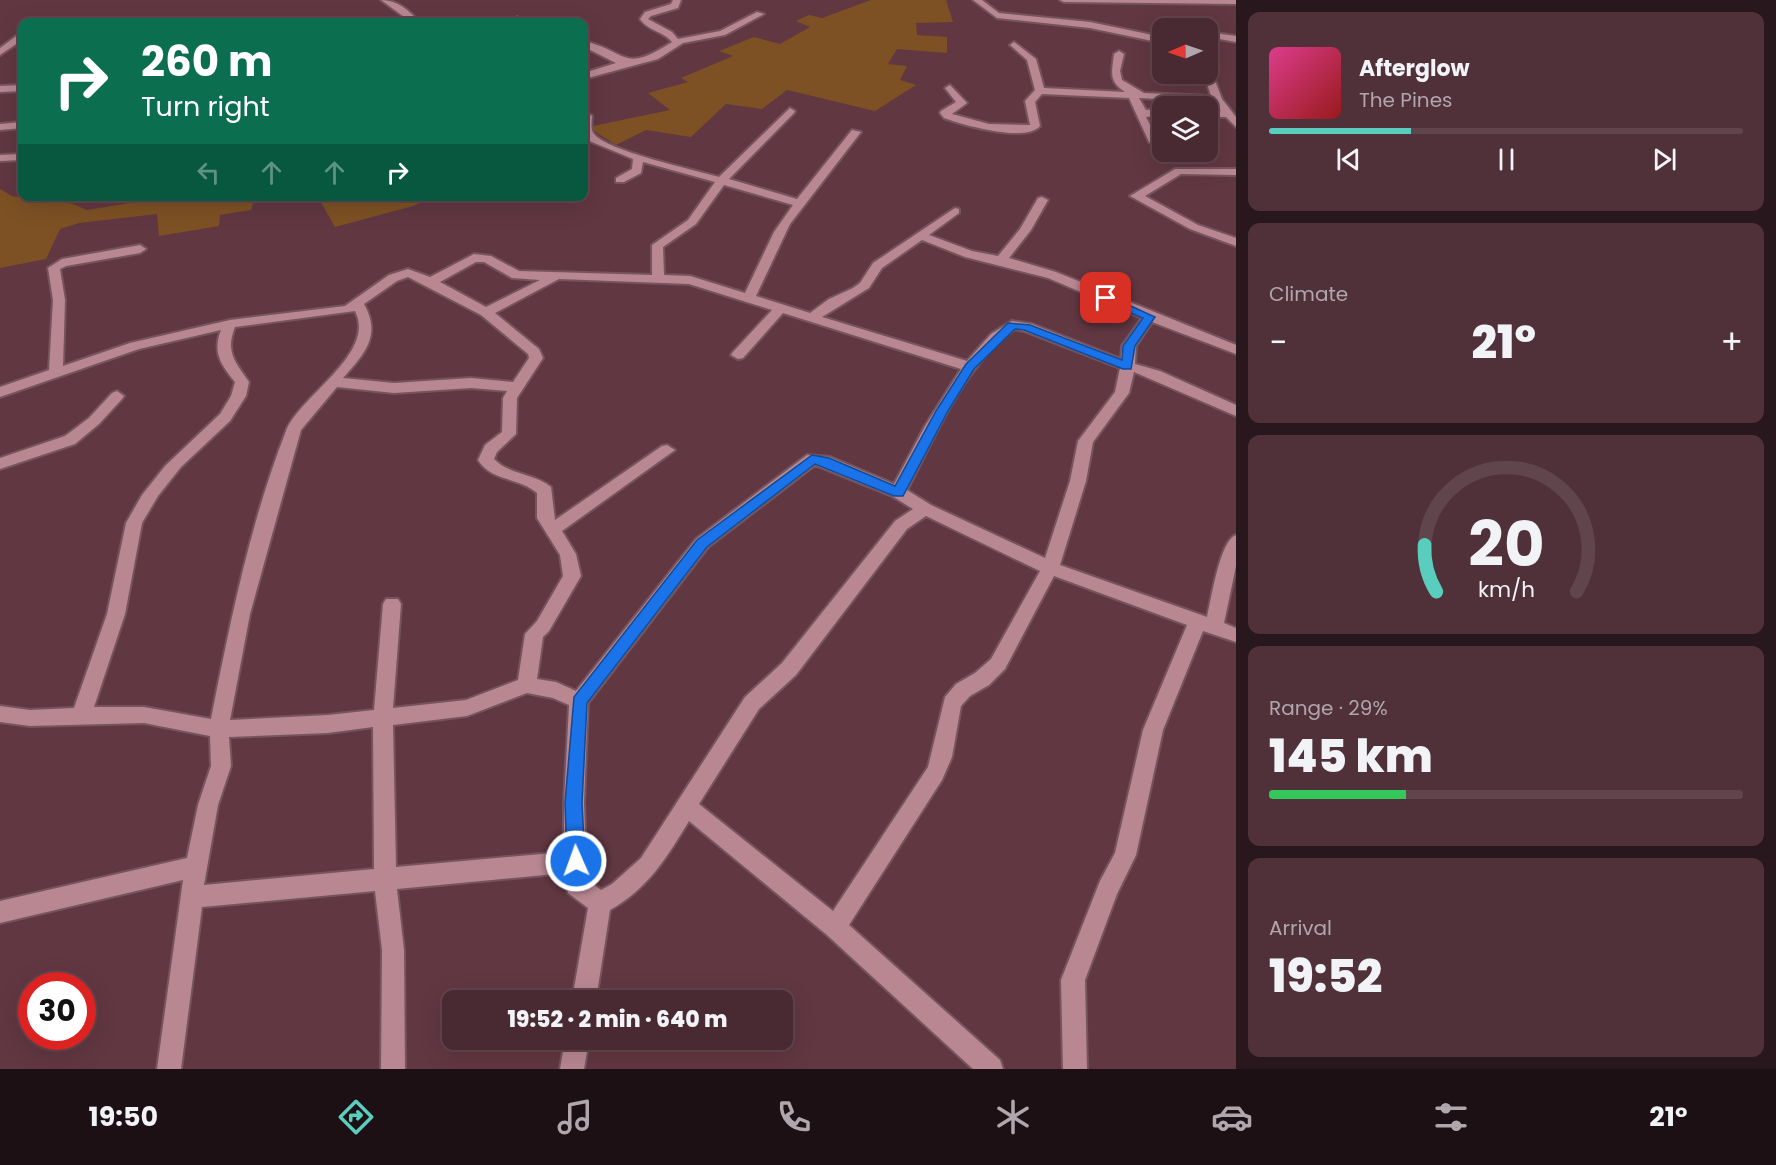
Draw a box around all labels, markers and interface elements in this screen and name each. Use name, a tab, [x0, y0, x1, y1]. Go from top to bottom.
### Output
north arrow	[1152, 18, 1218, 84]
map controls	[1152, 18, 1218, 162]
text: 260 m	[141, 32, 273, 91]
icon: right	[42, 42, 120, 120]
text: Afterglow	[1359, 53, 1470, 84]
text: The Pines	[1359, 86, 1453, 114]
text: Turn right	[141, 88, 270, 125]
button: layers	[1152, 96, 1218, 162]
icon: previous	[1332, 143, 1365, 176]
icon: pause	[1490, 143, 1523, 176]
icon: next	[1648, 143, 1681, 176]
icon: left	[192, 156, 225, 189]
icon: ahead	[255, 156, 288, 189]
icon: ahead	[318, 156, 351, 189]
icon: right	[381, 156, 414, 189]
pin	[1080, 272, 1131, 323]
text: Climate	[1269, 280, 1348, 308]
icon: arrive	[1089, 281, 1122, 314]
text: 21°	[1472, 311, 1536, 374]
text: −	[1269, 319, 1287, 366]
text: +	[1720, 319, 1743, 366]
text: 20	[1468, 500, 1544, 588]
text: km/h	[1477, 574, 1535, 605]
text: Range · 29%	[1269, 694, 1388, 722]
text: 145 km	[1269, 725, 1433, 788]
position arrow	[544, 829, 608, 893]
text: Arrival	[1269, 914, 1332, 942]
text: 19:52	[1269, 945, 1382, 1008]
speed limit sign: 30	[18, 972, 96, 1050]
text: 19:52 · 2 min · 640 m	[508, 1004, 727, 1035]
icon: directions	[335, 1096, 377, 1138]
icon: music	[554, 1096, 596, 1138]
icon: phone	[773, 1096, 815, 1138]
icon: climate	[992, 1096, 1034, 1138]
icon: car	[1211, 1096, 1253, 1138]
icon: filters	[1430, 1096, 1472, 1138]
text: 19:50	[89, 1098, 158, 1135]
text: 21°	[1649, 1098, 1687, 1135]

